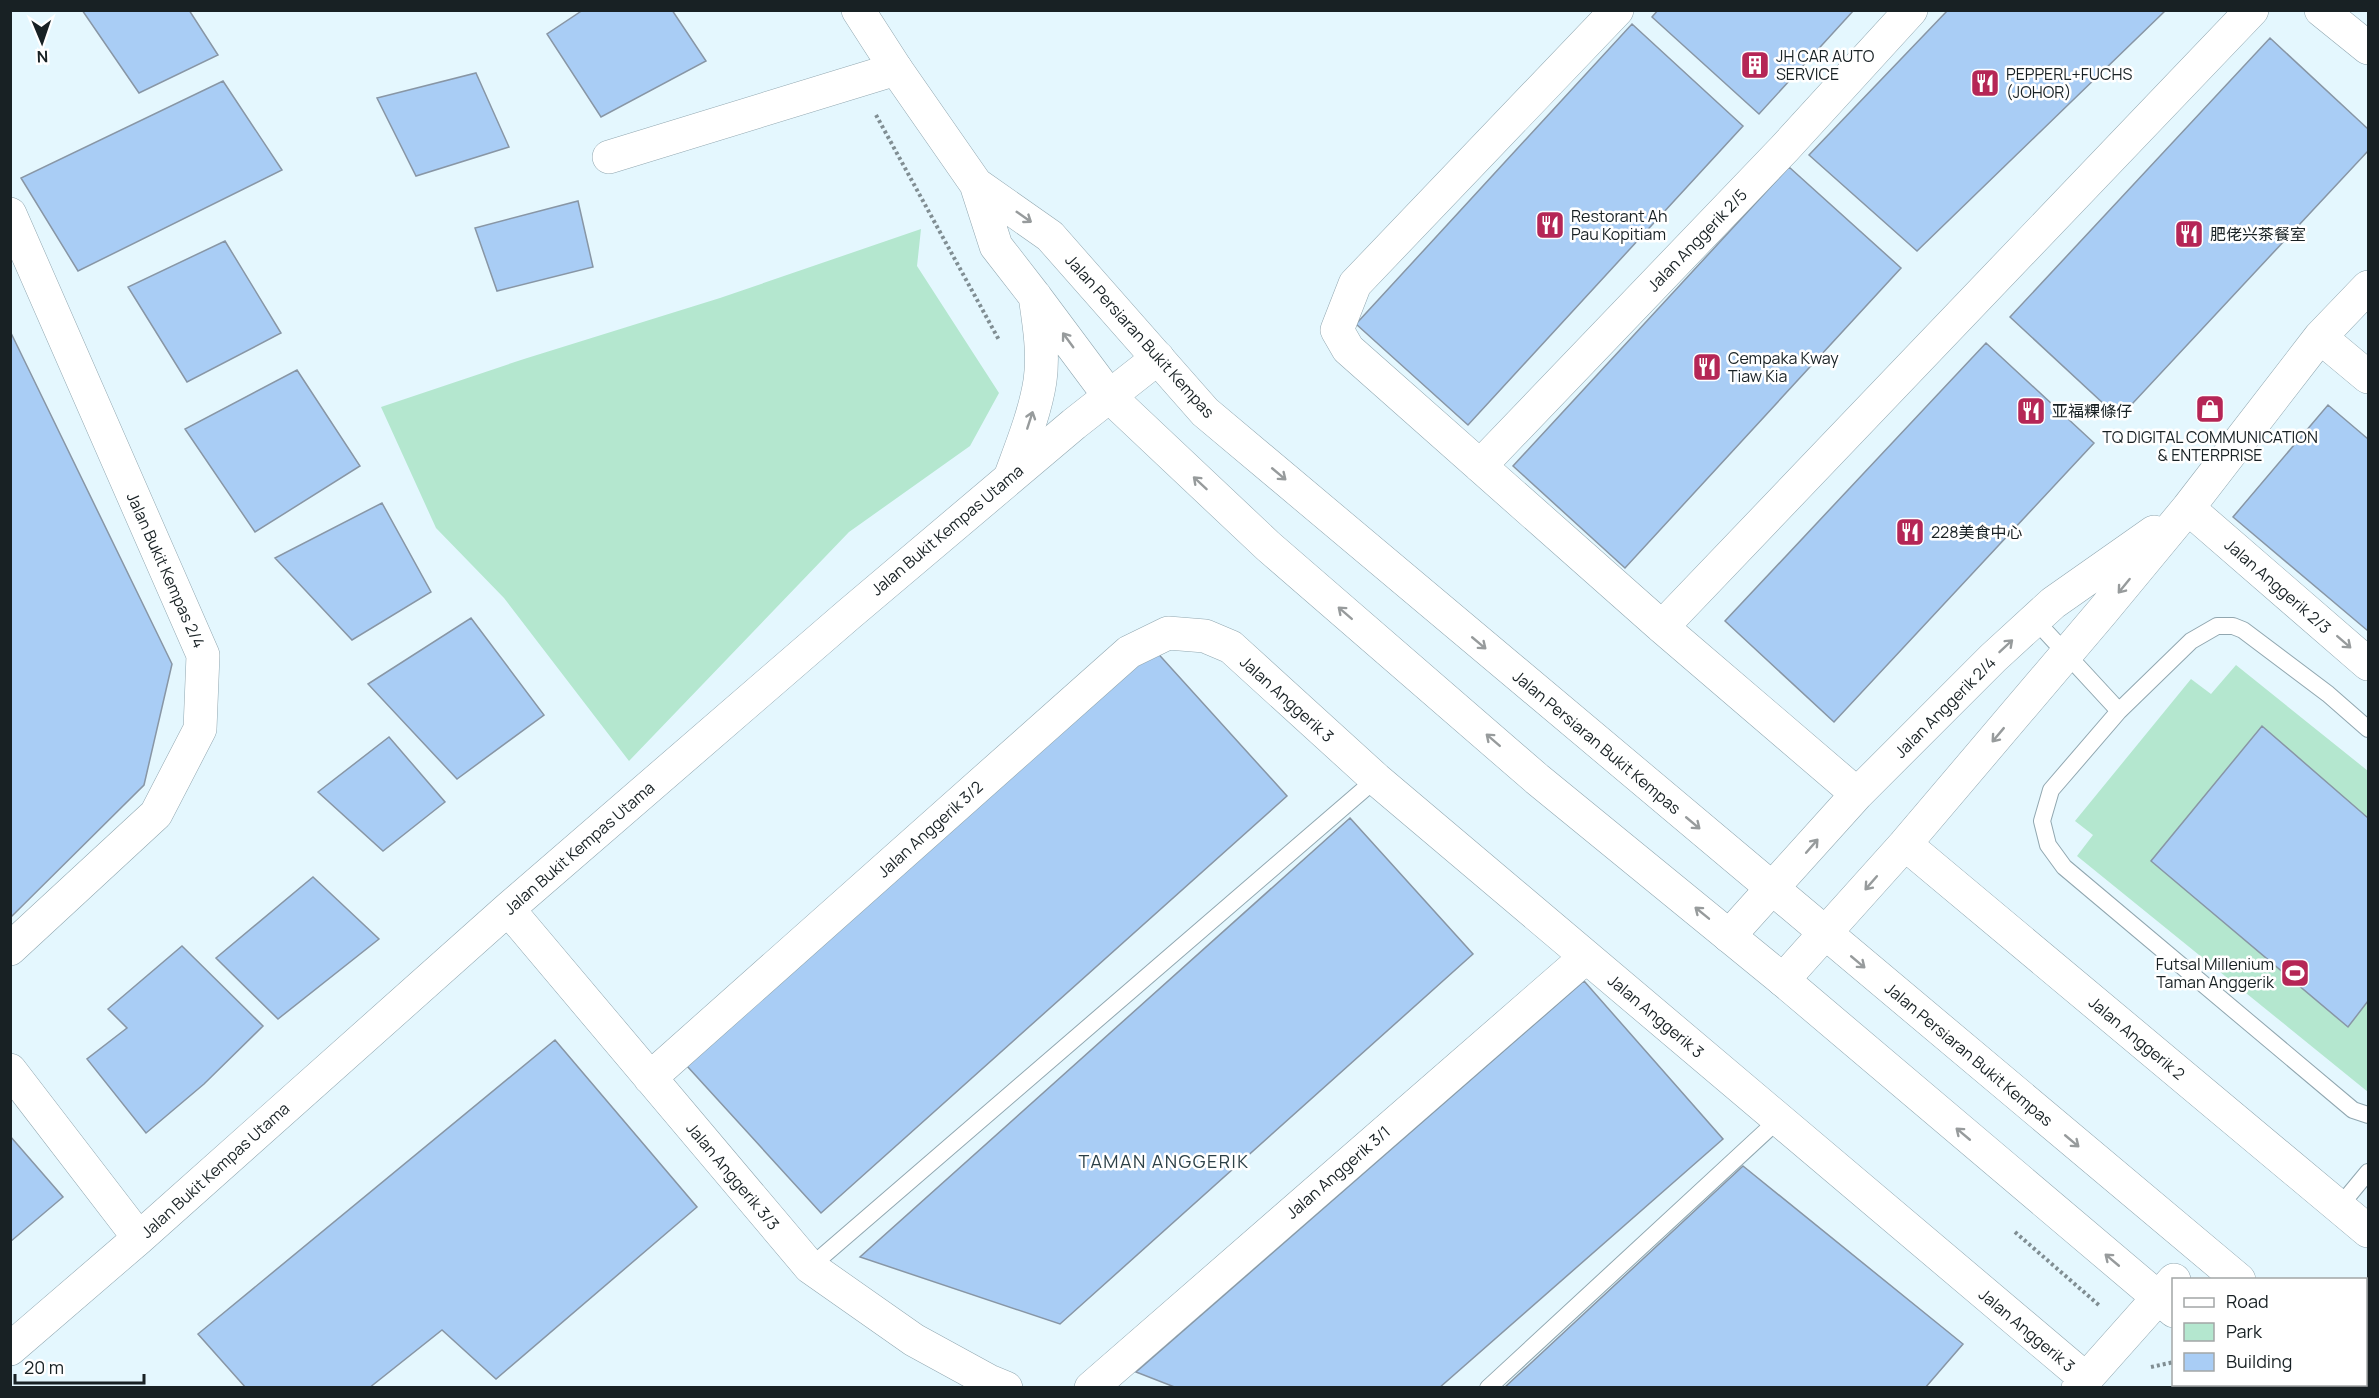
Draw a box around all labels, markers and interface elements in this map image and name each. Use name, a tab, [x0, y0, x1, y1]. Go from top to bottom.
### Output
north arrow	[12, 12, 72, 72]
place label: JH CAR AUTO SERVICE	[1776, 45, 1875, 85]
text: N	[36, 46, 49, 68]
building icon: JH CAR AUTO SERVICE	[1739, 49, 1771, 81]
place label: PEPPERL+FUCHS (JOHOR)	[2006, 63, 2132, 103]
restaurant icon: PEPPERL+FUCHS (JOHOR)	[1969, 67, 2001, 99]
street label: Jalan Anggerik 2/5	[1642, 184, 1752, 296]
place label: Restorant Ah Pau Kopitiam	[1571, 205, 1667, 245]
restaurant icon: Restorant Ah Pau Kopitiam	[1534, 209, 1566, 241]
one-way arrow	[1015, 211, 1032, 223]
restaurant icon: 肥佬兴茶餐室	[2173, 218, 2205, 250]
place label: 肥佬兴茶餐室	[2210, 223, 2306, 245]
street label: Jalan Persiaran Bukit Kempas	[1061, 249, 1219, 423]
one-way arrow	[1062, 333, 1074, 349]
place label: Cempaka Kway Tiaw Kia	[1728, 347, 1839, 387]
restaurant icon: Cempaka Kway Tiaw Kia	[1691, 351, 1723, 383]
shop icon: TQ DIGITAL COMMUNICATION & ENTERPRISE	[2194, 393, 2226, 425]
restaurant icon: 亚福粿條仔	[2015, 395, 2047, 427]
place label: 亚福粿條仔	[2052, 400, 2132, 422]
one-way arrow	[1025, 411, 1036, 430]
place label: TQ DIGITAL COMMUNICATION & ENTERPRISE	[2102, 426, 2318, 466]
street label: Jalan Bukit Kempas Utama	[866, 460, 1028, 600]
one-way arrow	[1271, 468, 1287, 481]
one-way arrow	[1192, 476, 1207, 490]
street label: Jalan Bukit Kempas 2/4	[122, 489, 210, 651]
restaurant icon: 228美食中心	[1894, 516, 1926, 548]
place label: 228美食中心	[1931, 521, 2023, 543]
street label: Jalan Anggerik 2/3	[2220, 534, 2336, 638]
one-way arrow	[2117, 578, 2131, 593]
one-way arrow	[1338, 606, 1353, 620]
one-way arrow	[2336, 635, 2351, 649]
one-way arrow	[1471, 637, 1487, 650]
one-way arrow	[1998, 639, 2013, 653]
street label: Jalan Anggerik 3	[1235, 651, 1339, 747]
street label: Jalan Anggerik 2/4	[1890, 652, 2000, 762]
street label: Jalan Persiaran Bukit Kempas	[1508, 665, 1686, 819]
one-way arrow	[1991, 727, 2005, 742]
one-way arrow	[1486, 733, 1501, 747]
street label: Jalan Bukit Kempas Utama	[499, 776, 659, 920]
street label: Jalan Anggerik 3/2	[873, 776, 987, 882]
one-way arrow	[1685, 816, 1701, 829]
one-way arrow	[1805, 839, 1819, 854]
one-way arrow	[1864, 875, 1878, 890]
one-way arrow	[1694, 907, 1710, 920]
place label: Futsal Millenium Taman Anggerik	[2156, 953, 2275, 993]
one-way arrow	[1850, 955, 1865, 969]
sports icon: Futsal Millenium Taman Anggerik	[2279, 957, 2311, 989]
street label: Jalan Anggerik 3	[1603, 969, 1709, 1063]
street label: Jalan Persiaran Bukit Kempas	[1880, 977, 2058, 1131]
street label: Jalan Anggerik 2	[2084, 991, 2190, 1085]
street label: Jalan Bukit Kempas Utama	[136, 1097, 294, 1243]
street label: Jalan Anggerik 3/3	[681, 1118, 785, 1234]
street label: Jalan Anggerik 3/1	[1281, 1121, 1395, 1223]
one-way arrow	[1955, 1127, 1971, 1140]
one-way arrow	[2064, 1134, 2079, 1148]
district label: TAMAN ANGGERIK	[1079, 1149, 1249, 1173]
one-way arrow	[2105, 1253, 2120, 1267]
legend	[2172, 1278, 2367, 1386]
street label: Jalan Anggerik 3	[1974, 1283, 2080, 1377]
text: Road	[2226, 1289, 2269, 1313]
text: Park	[2226, 1319, 2263, 1343]
scale bar	[15, 1347, 144, 1385]
text: Building	[2226, 1349, 2292, 1373]
text: 20 m	[24, 1355, 64, 1379]

